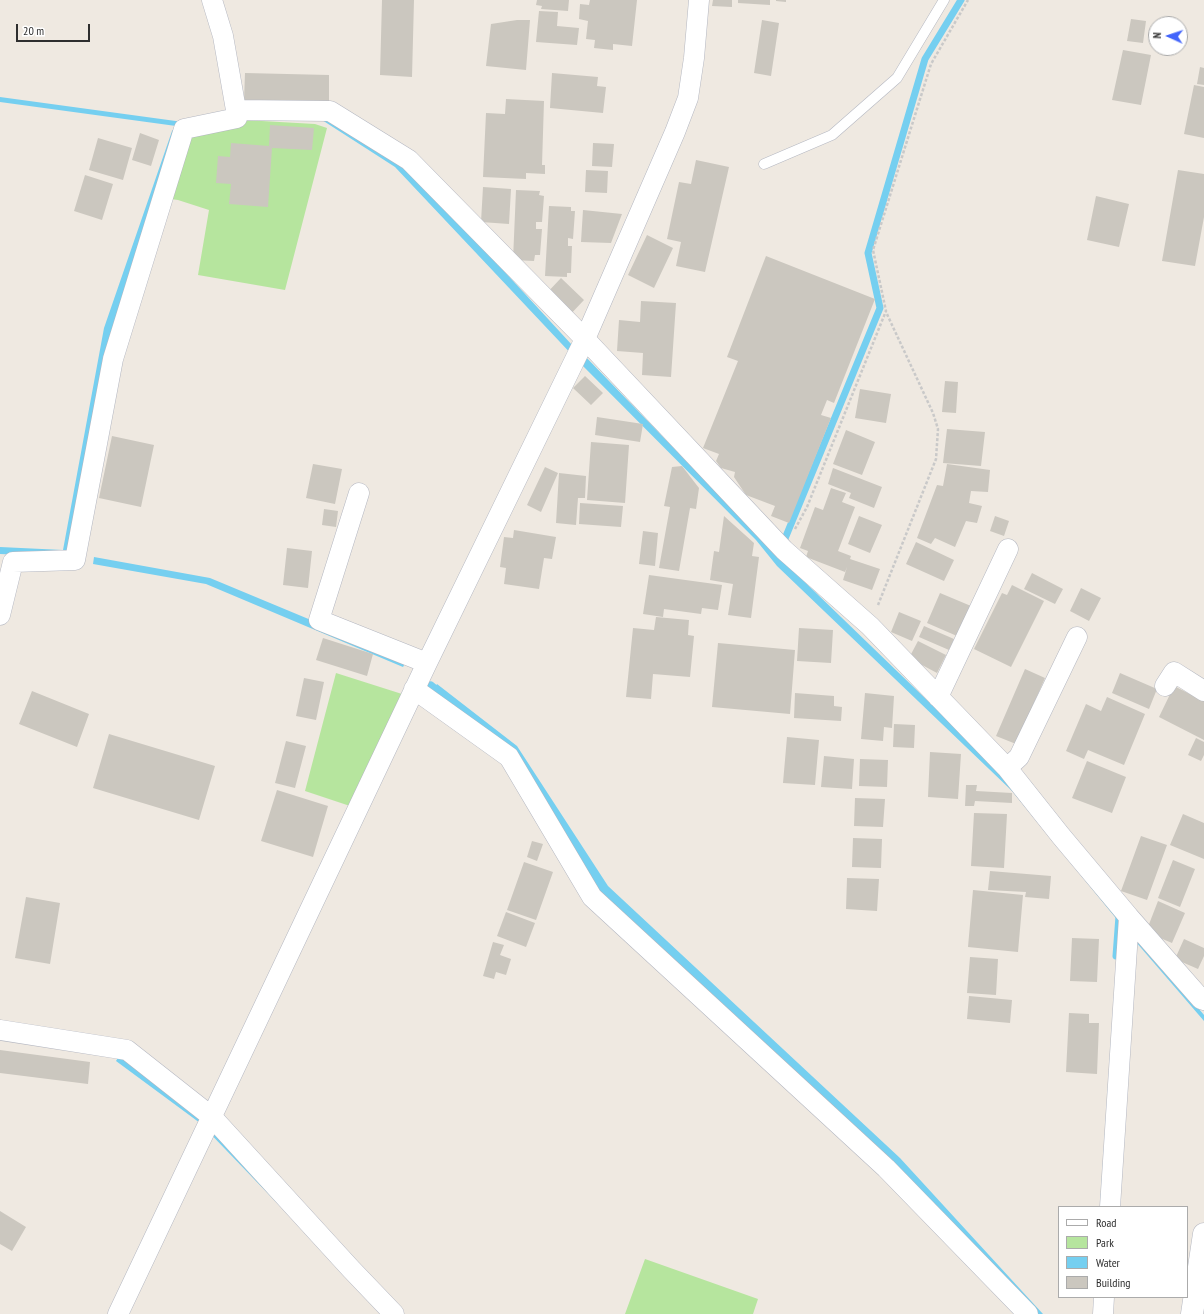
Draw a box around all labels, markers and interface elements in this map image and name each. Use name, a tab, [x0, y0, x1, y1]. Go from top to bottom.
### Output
scale bar	[18, 16, 92, 42]
north arrow	[1148, 16, 1188, 56]
text: 20 m	[23, 23, 44, 38]
text: N	[1150, 32, 1164, 39]
legend	[1058, 1206, 1188, 1298]
text: Road	[1096, 1215, 1116, 1230]
text: Park	[1096, 1235, 1114, 1250]
text: Water	[1096, 1255, 1120, 1270]
text: Building	[1096, 1275, 1131, 1290]

